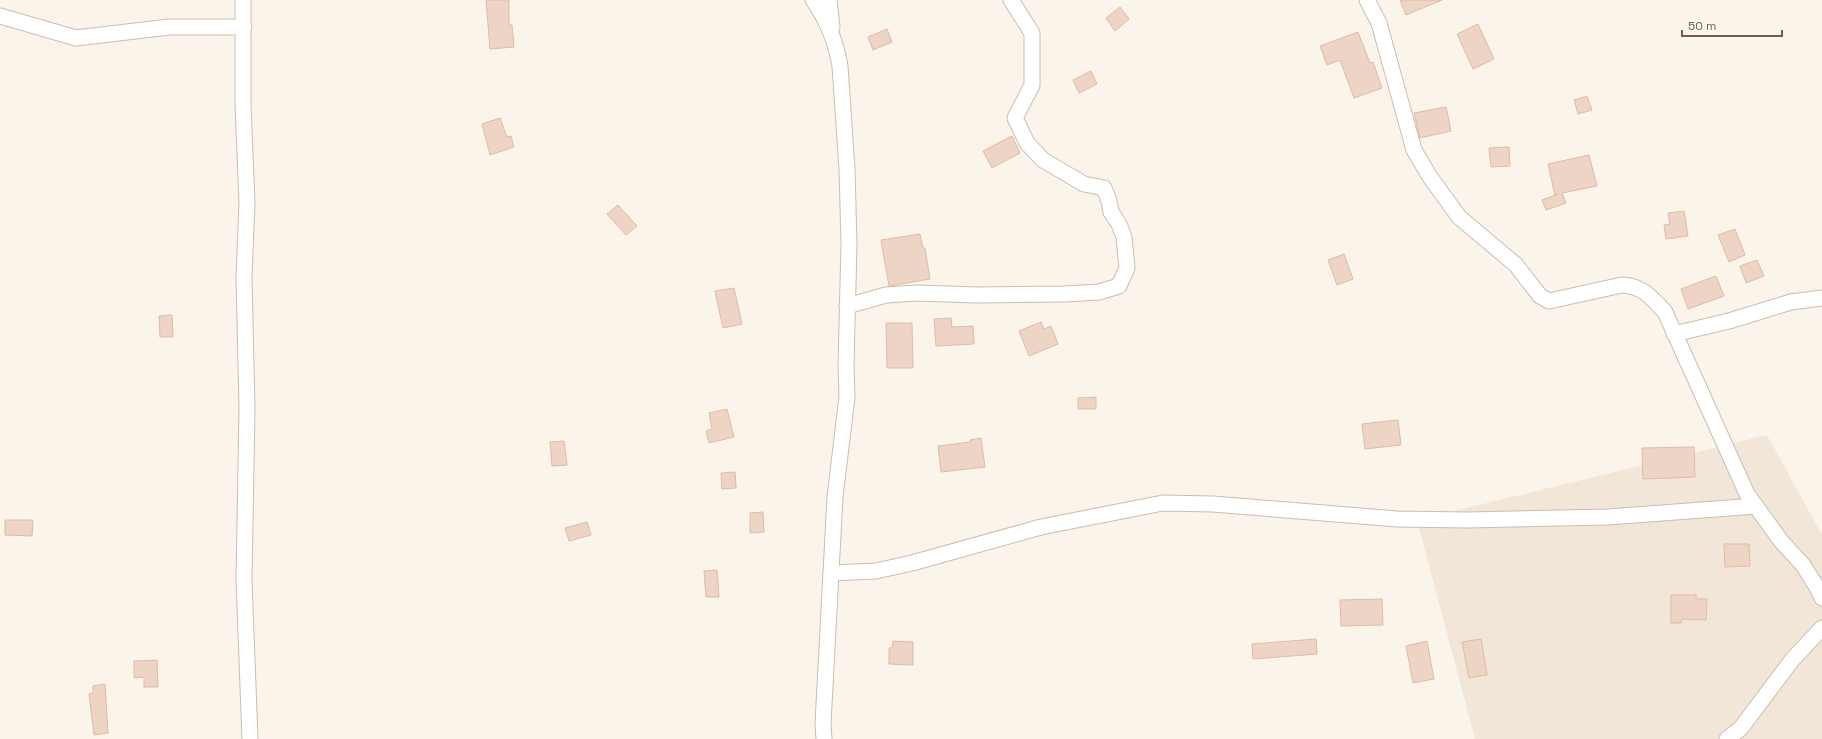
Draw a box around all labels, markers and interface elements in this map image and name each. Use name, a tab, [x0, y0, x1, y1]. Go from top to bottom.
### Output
scale bar	[1682, 12, 1782, 38]
text: 50 m	[1688, 18, 1716, 34]

